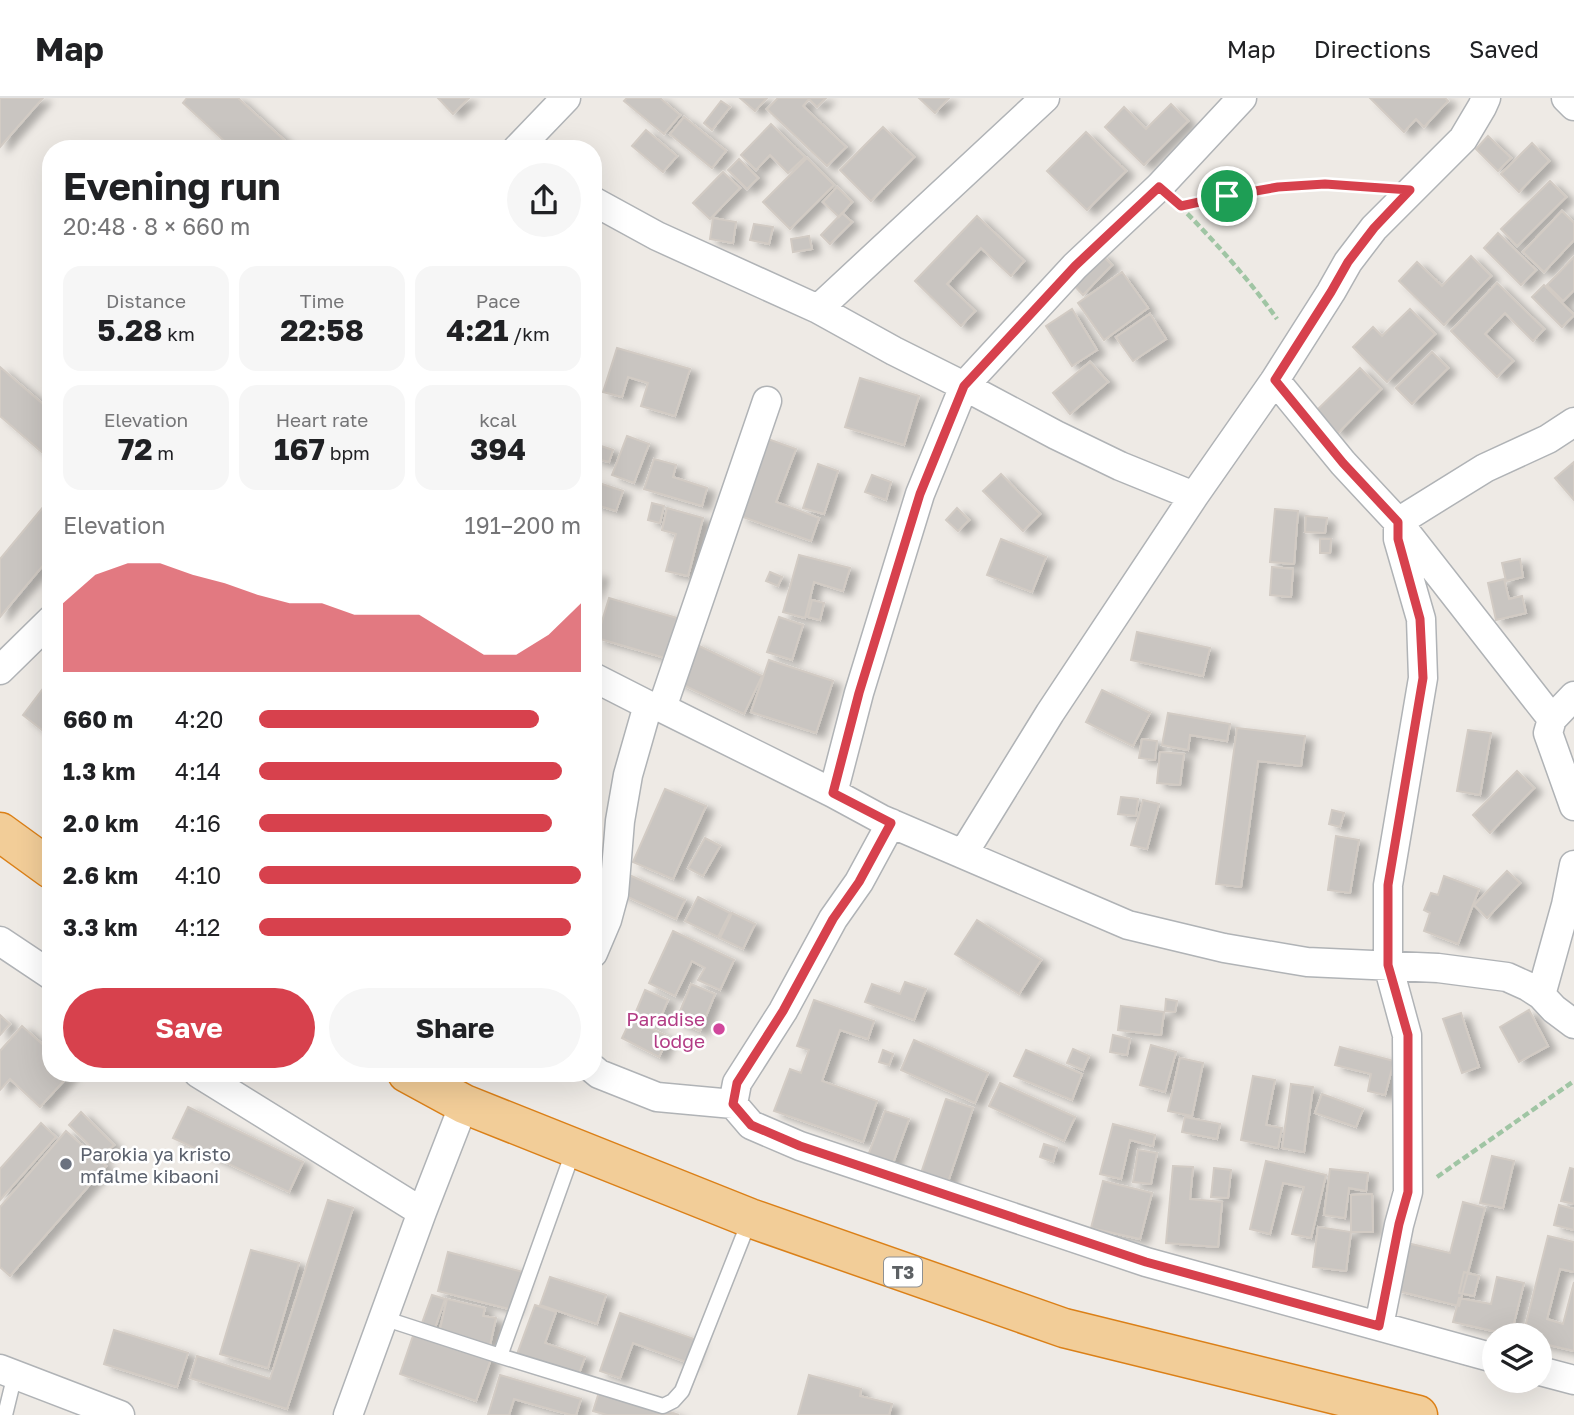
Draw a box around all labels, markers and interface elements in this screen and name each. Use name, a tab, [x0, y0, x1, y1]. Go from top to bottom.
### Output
text: Map	[35, 29, 104, 68]
text: Map	[1227, 34, 1276, 63]
text: Directions	[1314, 34, 1431, 63]
text: Saved	[1469, 34, 1539, 63]
text: Evening run	[63, 163, 281, 208]
button: share	[507, 163, 581, 237]
pin	[1197, 166, 1257, 226]
icon: arrive	[1208, 177, 1246, 215]
text: 20:48 · 8 × 660 m	[63, 212, 250, 240]
text: Distance	[106, 289, 186, 312]
text: Time	[300, 289, 344, 312]
text: Pace	[476, 289, 520, 312]
text: 5.28	[97, 312, 163, 348]
text: 22:58	[280, 312, 364, 348]
text: 4:21	[446, 312, 508, 348]
text: km	[163, 322, 195, 345]
text: /km	[508, 322, 550, 345]
text: Elevation	[104, 408, 188, 431]
text: Heart rate	[276, 408, 368, 431]
text: kcal	[479, 408, 517, 431]
text: 72	[118, 431, 153, 467]
text: 167	[274, 431, 325, 467]
text: 394	[470, 431, 526, 467]
text: m	[153, 441, 174, 464]
text: bpm	[325, 441, 370, 464]
text: Elevation	[63, 511, 165, 539]
text: 191–200 m	[465, 511, 581, 539]
text: 660 m	[63, 705, 133, 733]
text: 4:20	[175, 705, 224, 733]
text: 1.3 km	[63, 757, 135, 785]
text: 4:14	[175, 757, 221, 785]
text: 2.0 km	[63, 809, 139, 837]
text: 4:16	[175, 809, 221, 837]
text: 2.6 km	[63, 861, 138, 889]
text: 4:10	[175, 861, 221, 889]
text: 3.3 km	[63, 913, 138, 941]
text: 4:12	[175, 913, 220, 941]
button: Save	[63, 988, 315, 1068]
button: Share	[329, 988, 581, 1068]
place label: Paradise lodge	[626, 1007, 705, 1052]
marker: Paradise lodge	[711, 1021, 727, 1037]
place label: Parokia ya kristo mfalme kibaoni	[80, 1142, 231, 1187]
marker: Parokia ya kristo mfalme kibaoni	[58, 1156, 74, 1172]
road number: T3	[884, 1258, 922, 1287]
map controls	[1482, 1323, 1552, 1393]
button: layers	[1482, 1323, 1552, 1393]

